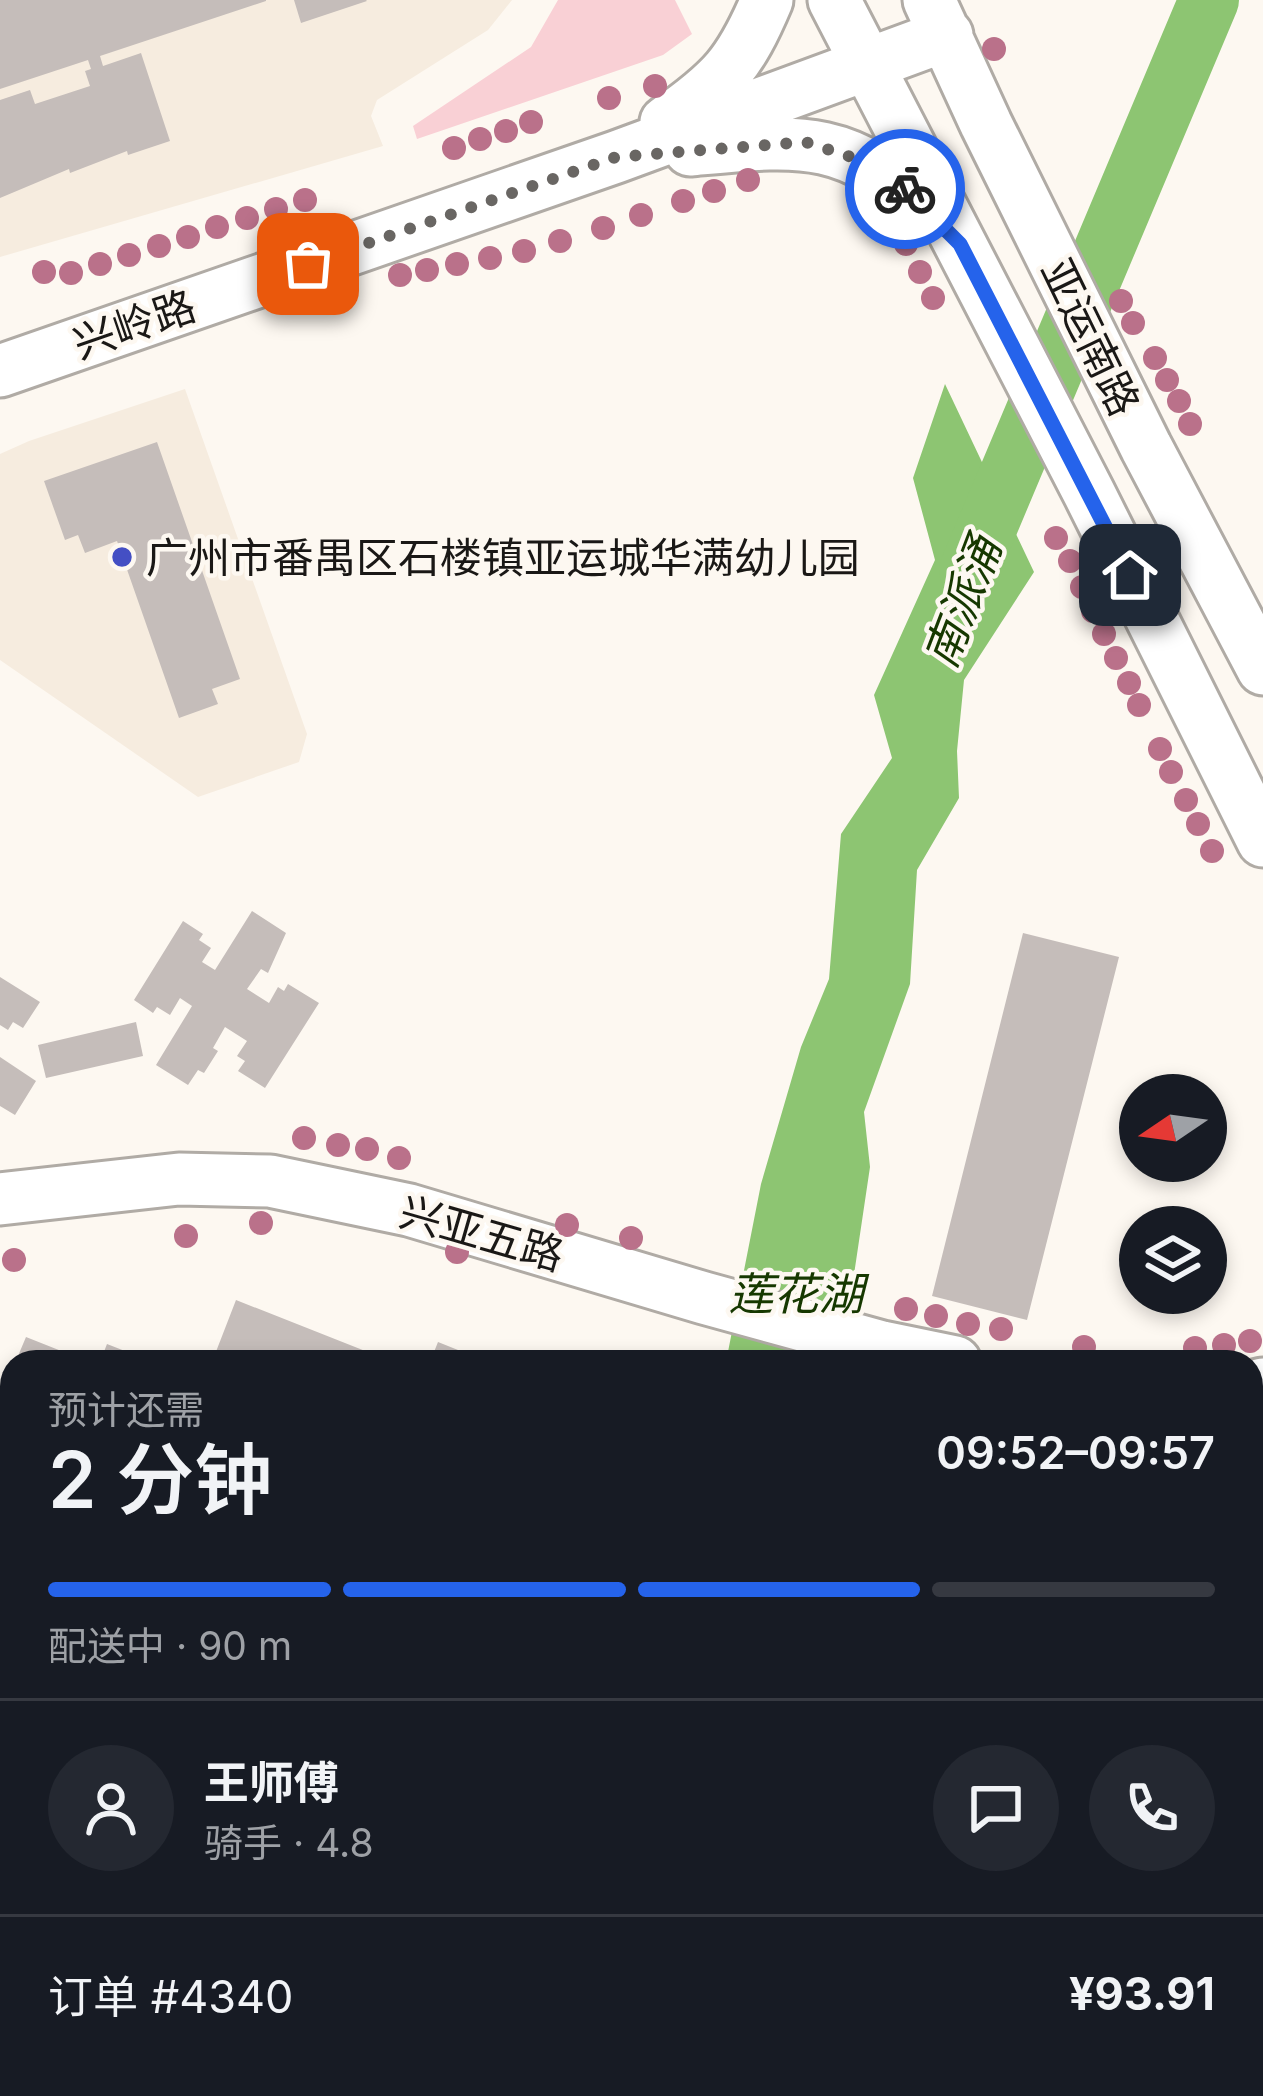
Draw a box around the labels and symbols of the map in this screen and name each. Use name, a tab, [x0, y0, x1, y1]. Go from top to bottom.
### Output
courier	[845, 129, 965, 249]
pin	[257, 213, 359, 315]
street label: 亚运南路	[1031, 250, 1151, 424]
street label: 兴岭路	[66, 279, 202, 369]
water label: 南派涌	[912, 524, 1014, 675]
pin	[1079, 524, 1181, 626]
place label: 广州市番禺区石楼镇亚运城华满幼儿园	[146, 532, 860, 583]
marker: 广州市番禺区石楼镇亚运城华满幼儿园	[109, 544, 135, 570]
north arrow	[1119, 1074, 1227, 1182]
street label: 兴亚五路	[394, 1185, 570, 1281]
water label: 莲花湖	[728, 1266, 869, 1321]

